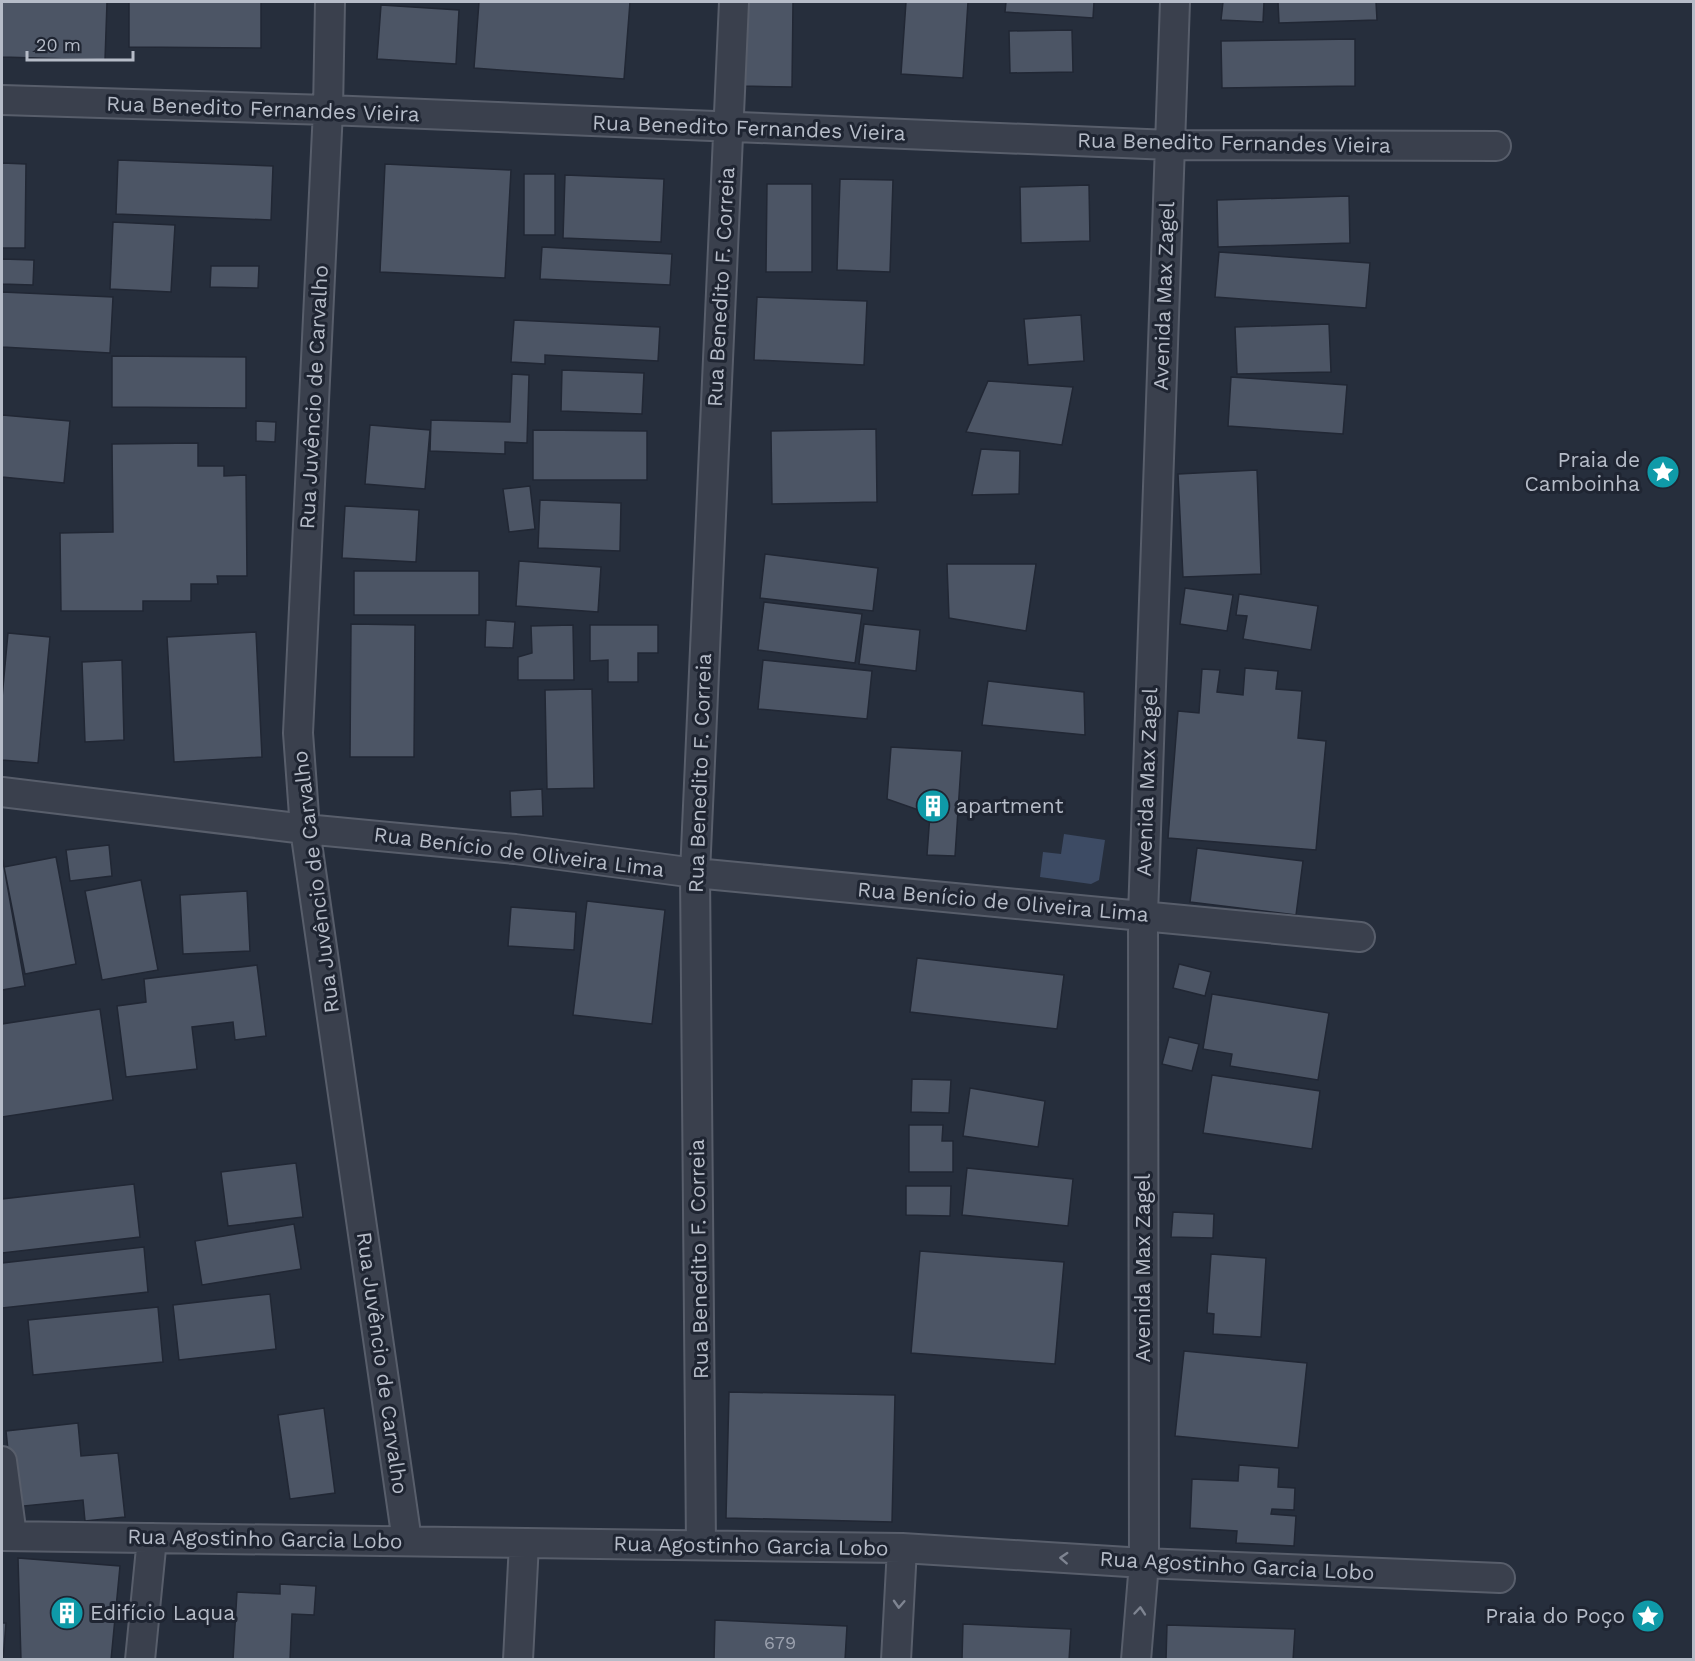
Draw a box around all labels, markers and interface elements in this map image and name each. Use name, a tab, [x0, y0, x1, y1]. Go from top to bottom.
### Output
scale bar	[27, 24, 134, 62]
text: 20 m	[36, 34, 81, 55]
street label: Rua Benedito Fernandes Vieira	[106, 91, 420, 126]
street label: Rua Benedito Fernandes Vieira	[592, 110, 906, 145]
street label: Rua Benedito Fernandes Vieira	[1077, 127, 1391, 158]
street label: Rua Benedito F. Correia	[702, 166, 739, 408]
street label: Avenida Max Zagel	[1148, 201, 1179, 391]
street label: Rua Juvêncio de Carvalho	[294, 264, 333, 530]
place label: Praia de Camboinha	[1524, 447, 1640, 496]
place icon: Praia de Camboinha	[1645, 454, 1681, 490]
street label: Rua Benedito F. Correia	[683, 652, 716, 893]
street label: Avenida Max Zagel	[1131, 687, 1162, 877]
street label: Rua Juvêncio de Carvalho	[287, 749, 344, 1015]
building icon: apartment	[915, 788, 951, 824]
place label: apartment	[956, 793, 1064, 818]
street label: Rua Benício de Oliveira Lima	[372, 821, 666, 882]
street label: Rua Benício de Oliveira Lima	[856, 876, 1150, 927]
street label: Rua Benedito F. Correia	[684, 1139, 713, 1379]
street label: Avenida Max Zagel	[1130, 1173, 1155, 1362]
street label: Rua Juvêncio de Carvalho	[352, 1230, 413, 1496]
street label: Rua Agostinho Garcia Lobo	[127, 1524, 403, 1553]
street label: Rua Agostinho Garcia Lobo	[613, 1531, 889, 1560]
street label: Rua Agostinho Garcia Lobo	[1099, 1546, 1375, 1585]
one-way arrow	[1060, 1551, 1069, 1564]
building icon: Edifício Laqua	[49, 1595, 85, 1631]
place icon: Praia do Poço	[1630, 1598, 1666, 1634]
one-way arrow	[893, 1599, 906, 1608]
place label: Edifício Laqua	[90, 1600, 235, 1625]
place label: Praia do Poço	[1485, 1603, 1625, 1628]
one-way arrow	[1133, 1606, 1146, 1616]
house number: 679	[764, 1632, 796, 1653]

